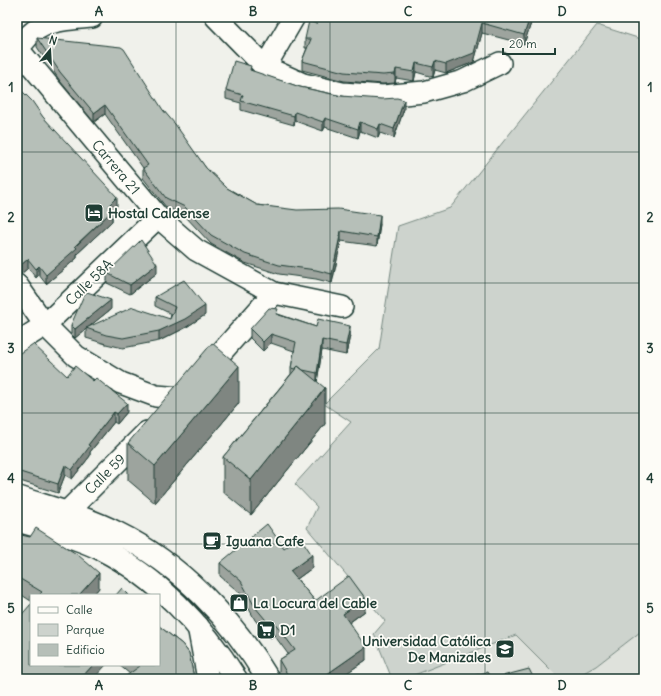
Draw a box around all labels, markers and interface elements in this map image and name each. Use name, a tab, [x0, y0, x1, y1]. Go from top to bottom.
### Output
text: A	[95, 3, 104, 20]
text: B	[249, 3, 258, 20]
text: C	[404, 3, 413, 20]
text: D	[557, 3, 567, 20]
north arrow	[30, 30, 70, 70]
scale bar	[503, 30, 555, 56]
text: N	[47, 33, 59, 48]
text: 20 m	[509, 36, 537, 51]
text: 1	[8, 79, 14, 96]
text: 1	[647, 79, 653, 96]
street label: Carrera 21	[88, 136, 144, 198]
hotel icon: Hostal Caldense	[83, 202, 105, 224]
place label: Hostal Caldense	[108, 204, 210, 222]
text: 2	[7, 209, 15, 226]
text: 2	[646, 209, 654, 226]
street label: Calle 58A	[61, 255, 117, 309]
text: 3	[7, 340, 15, 357]
text: 3	[646, 340, 654, 357]
street label: Calle 59	[81, 450, 129, 498]
text: 4	[7, 470, 15, 487]
text: 4	[646, 470, 654, 487]
cafe icon: Iguana Cafe	[201, 530, 223, 552]
place label: Iguana Cafe	[226, 532, 305, 550]
shop icon: La Locura del Cable	[228, 592, 250, 614]
legend	[30, 594, 160, 666]
place label: La Locura del Cable	[253, 594, 377, 612]
text: 5	[7, 600, 15, 617]
text: 5	[646, 600, 654, 617]
text: Calle	[66, 602, 93, 617]
supermarket icon: D1	[255, 619, 277, 641]
place label: D1	[280, 621, 295, 639]
text: Parque	[66, 622, 105, 637]
place label: Universidad Católica De Manizales	[362, 632, 492, 666]
school or university icon: Universidad Católica De Manizales	[494, 638, 516, 660]
text: Edificio	[66, 642, 105, 657]
text: A	[95, 677, 104, 694]
text: B	[249, 677, 258, 694]
text: C	[404, 677, 413, 694]
text: D	[557, 677, 567, 694]

